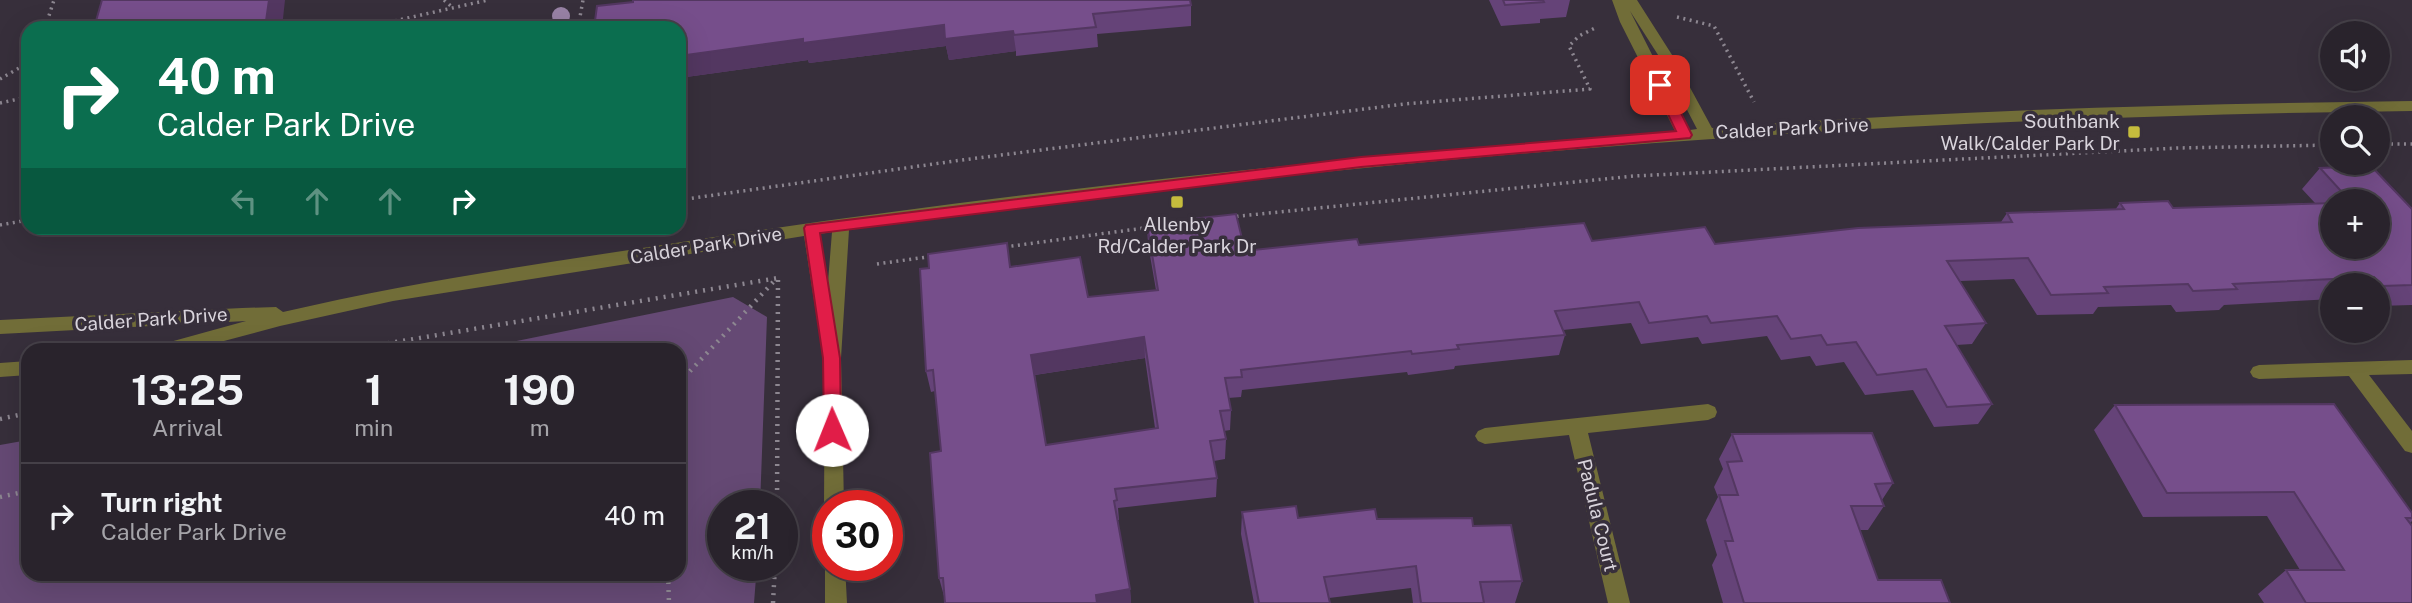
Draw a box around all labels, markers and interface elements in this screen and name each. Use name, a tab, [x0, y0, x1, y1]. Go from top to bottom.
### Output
map controls	[2320, 21, 2390, 343]
button: sound	[2320, 21, 2390, 91]
text: 40 m	[157, 47, 276, 105]
icon: right	[42, 49, 133, 140]
pin	[1630, 55, 1690, 115]
icon: arrive	[1641, 66, 1679, 104]
button: search	[2320, 105, 2390, 175]
text: Calder Park Drive	[157, 106, 416, 143]
place label: Southbank Walk/Calder Park Dr	[1941, 110, 2120, 154]
street label: Calder Park Drive	[1715, 113, 1869, 143]
marker: Southbank Walk/Calder Park Dr	[2126, 124, 2142, 140]
icon: left	[225, 182, 263, 220]
icon: ahead	[298, 182, 336, 220]
icon: ahead	[371, 182, 409, 220]
icon: right	[444, 182, 482, 220]
button: +	[2320, 189, 2390, 259]
marker: Allenby Rd/Calder Park Dr	[1169, 194, 1185, 210]
place label: Allenby Rd/Calder Park Dr	[1097, 213, 1257, 257]
street label: Calder Park Drive	[628, 222, 784, 268]
button: −	[2320, 273, 2390, 343]
street label: Calder Park Drive	[74, 303, 228, 335]
text: 13:25	[131, 365, 244, 414]
text: 1	[365, 365, 383, 414]
text: 190	[503, 365, 576, 414]
position arrow	[795, 393, 869, 467]
text: Arrival	[152, 414, 223, 441]
text: min	[354, 414, 393, 441]
text: m	[530, 414, 550, 441]
street label: Padula Court	[1573, 456, 1623, 574]
text: Turn right	[101, 487, 223, 518]
speed limit sign: 30	[812, 490, 903, 581]
icon: right	[42, 497, 80, 535]
text: 40 m	[604, 500, 665, 531]
text: 21	[734, 506, 771, 547]
text: Calder Park Drive	[101, 518, 287, 545]
text: km/h	[731, 542, 774, 563]

